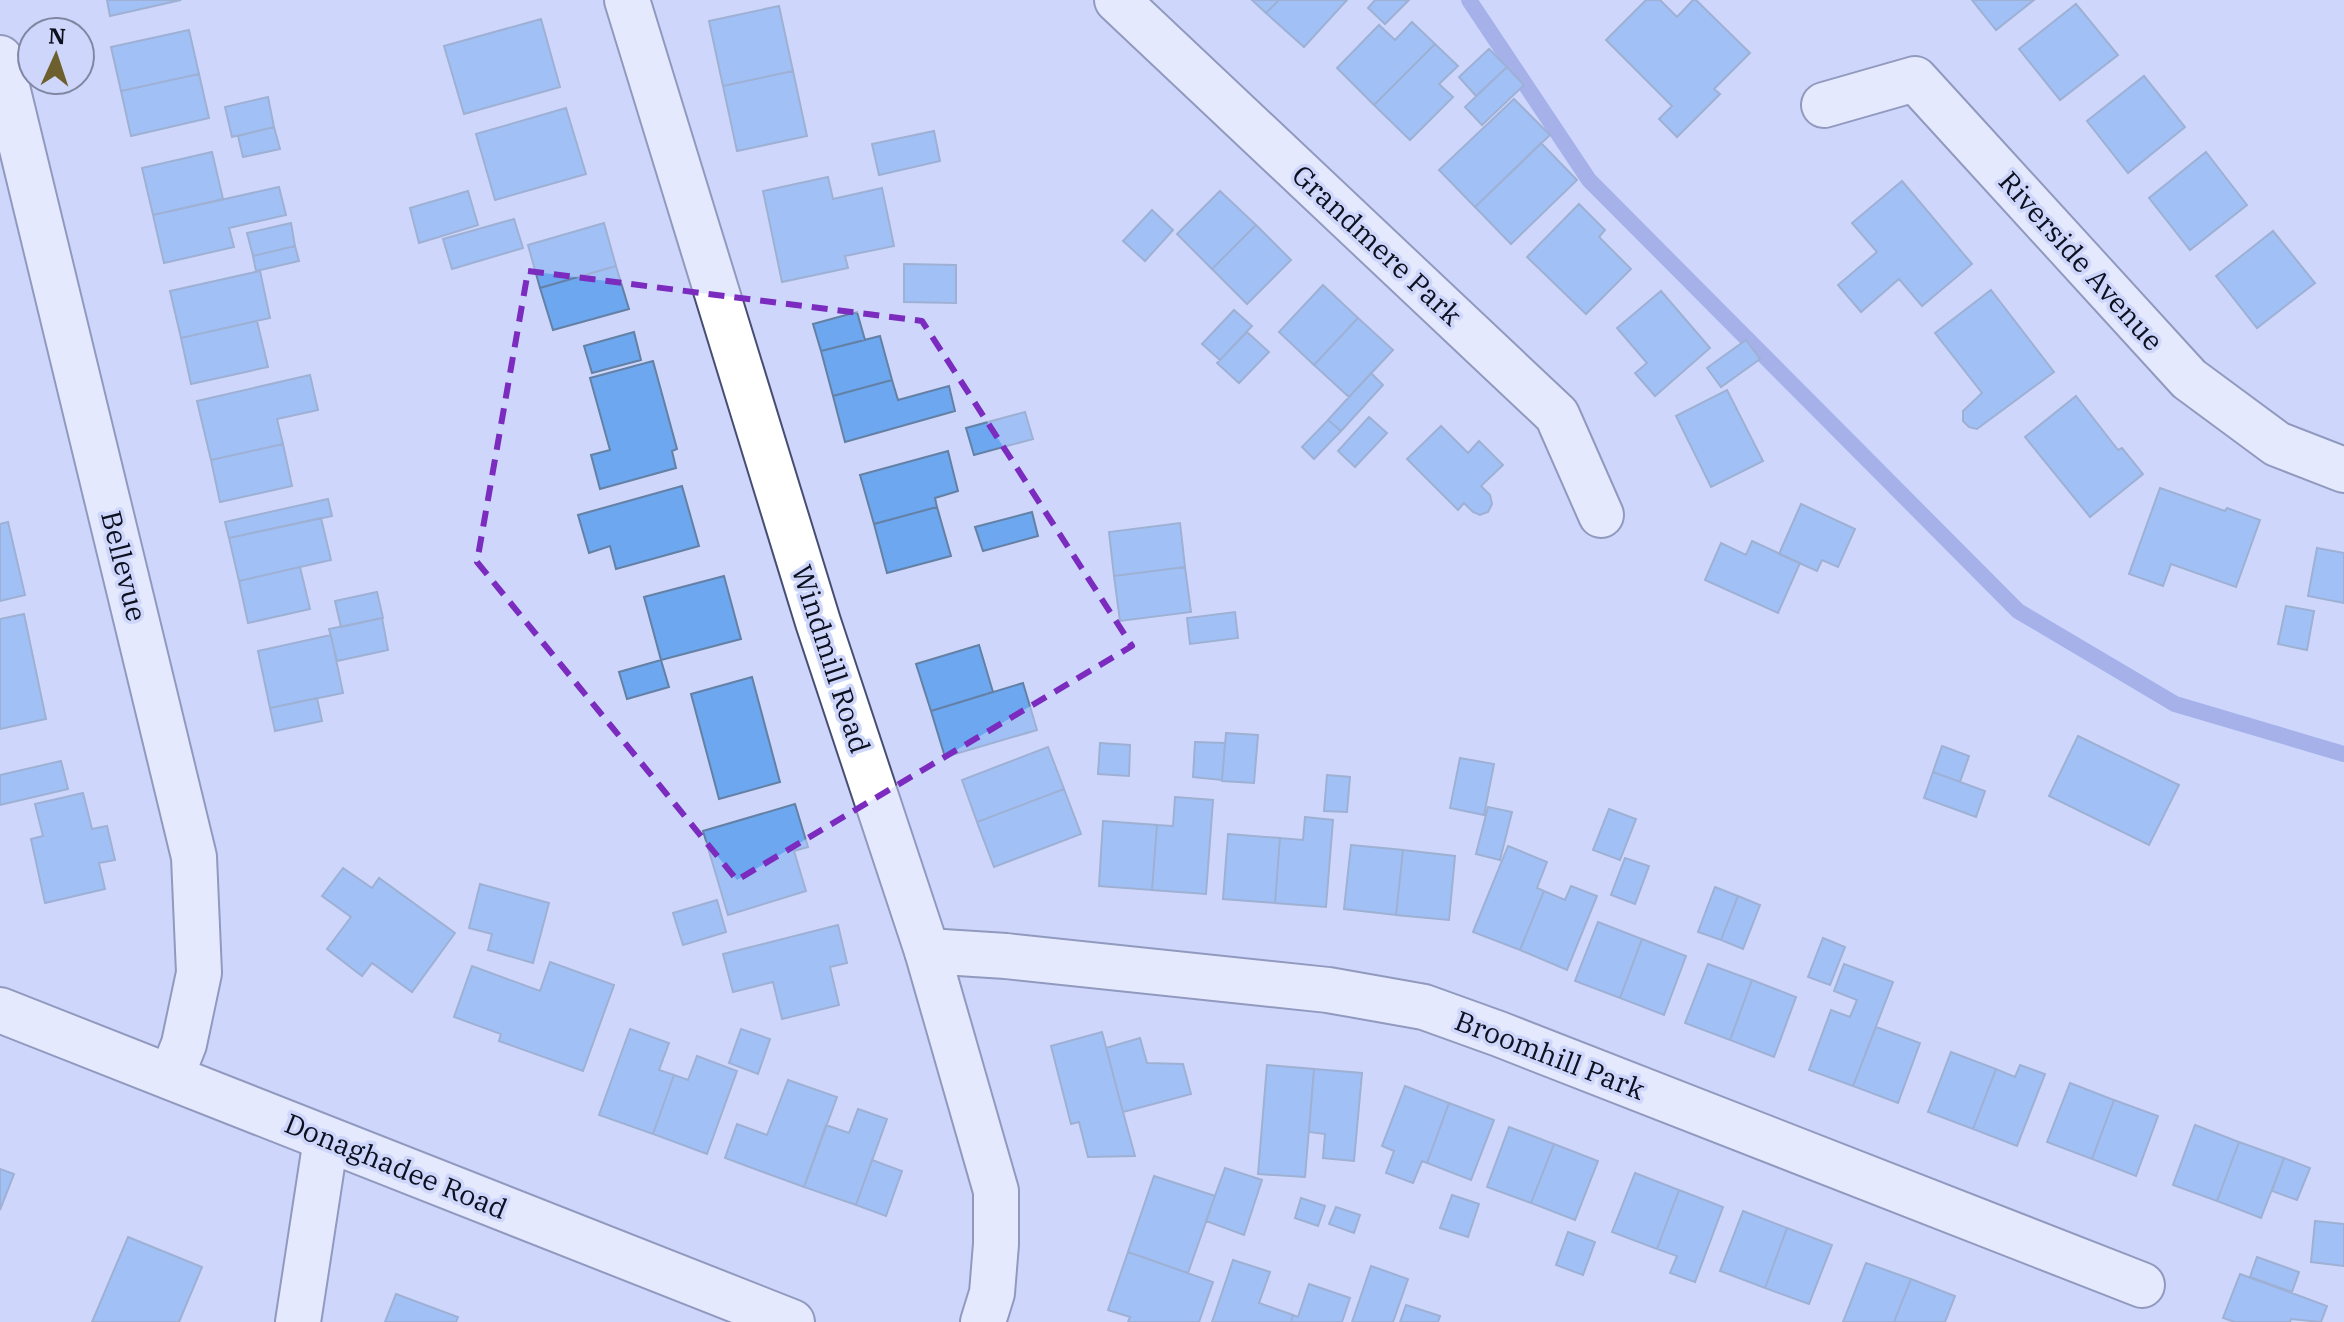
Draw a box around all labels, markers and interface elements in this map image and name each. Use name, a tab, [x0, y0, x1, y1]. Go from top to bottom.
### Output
north arrow	[16, 16, 96, 96]
text: N	[48, 21, 67, 50]
street label: Grandmere Park	[1284, 156, 1471, 333]
street label: Riverside Avenue	[1991, 163, 2172, 358]
street label: Bellevue	[93, 507, 156, 625]
street label: Windmill Road	[784, 560, 879, 758]
street label: Broomhill Park	[1450, 1001, 1651, 1108]
street label: Donaghadee Road	[279, 1104, 513, 1227]

